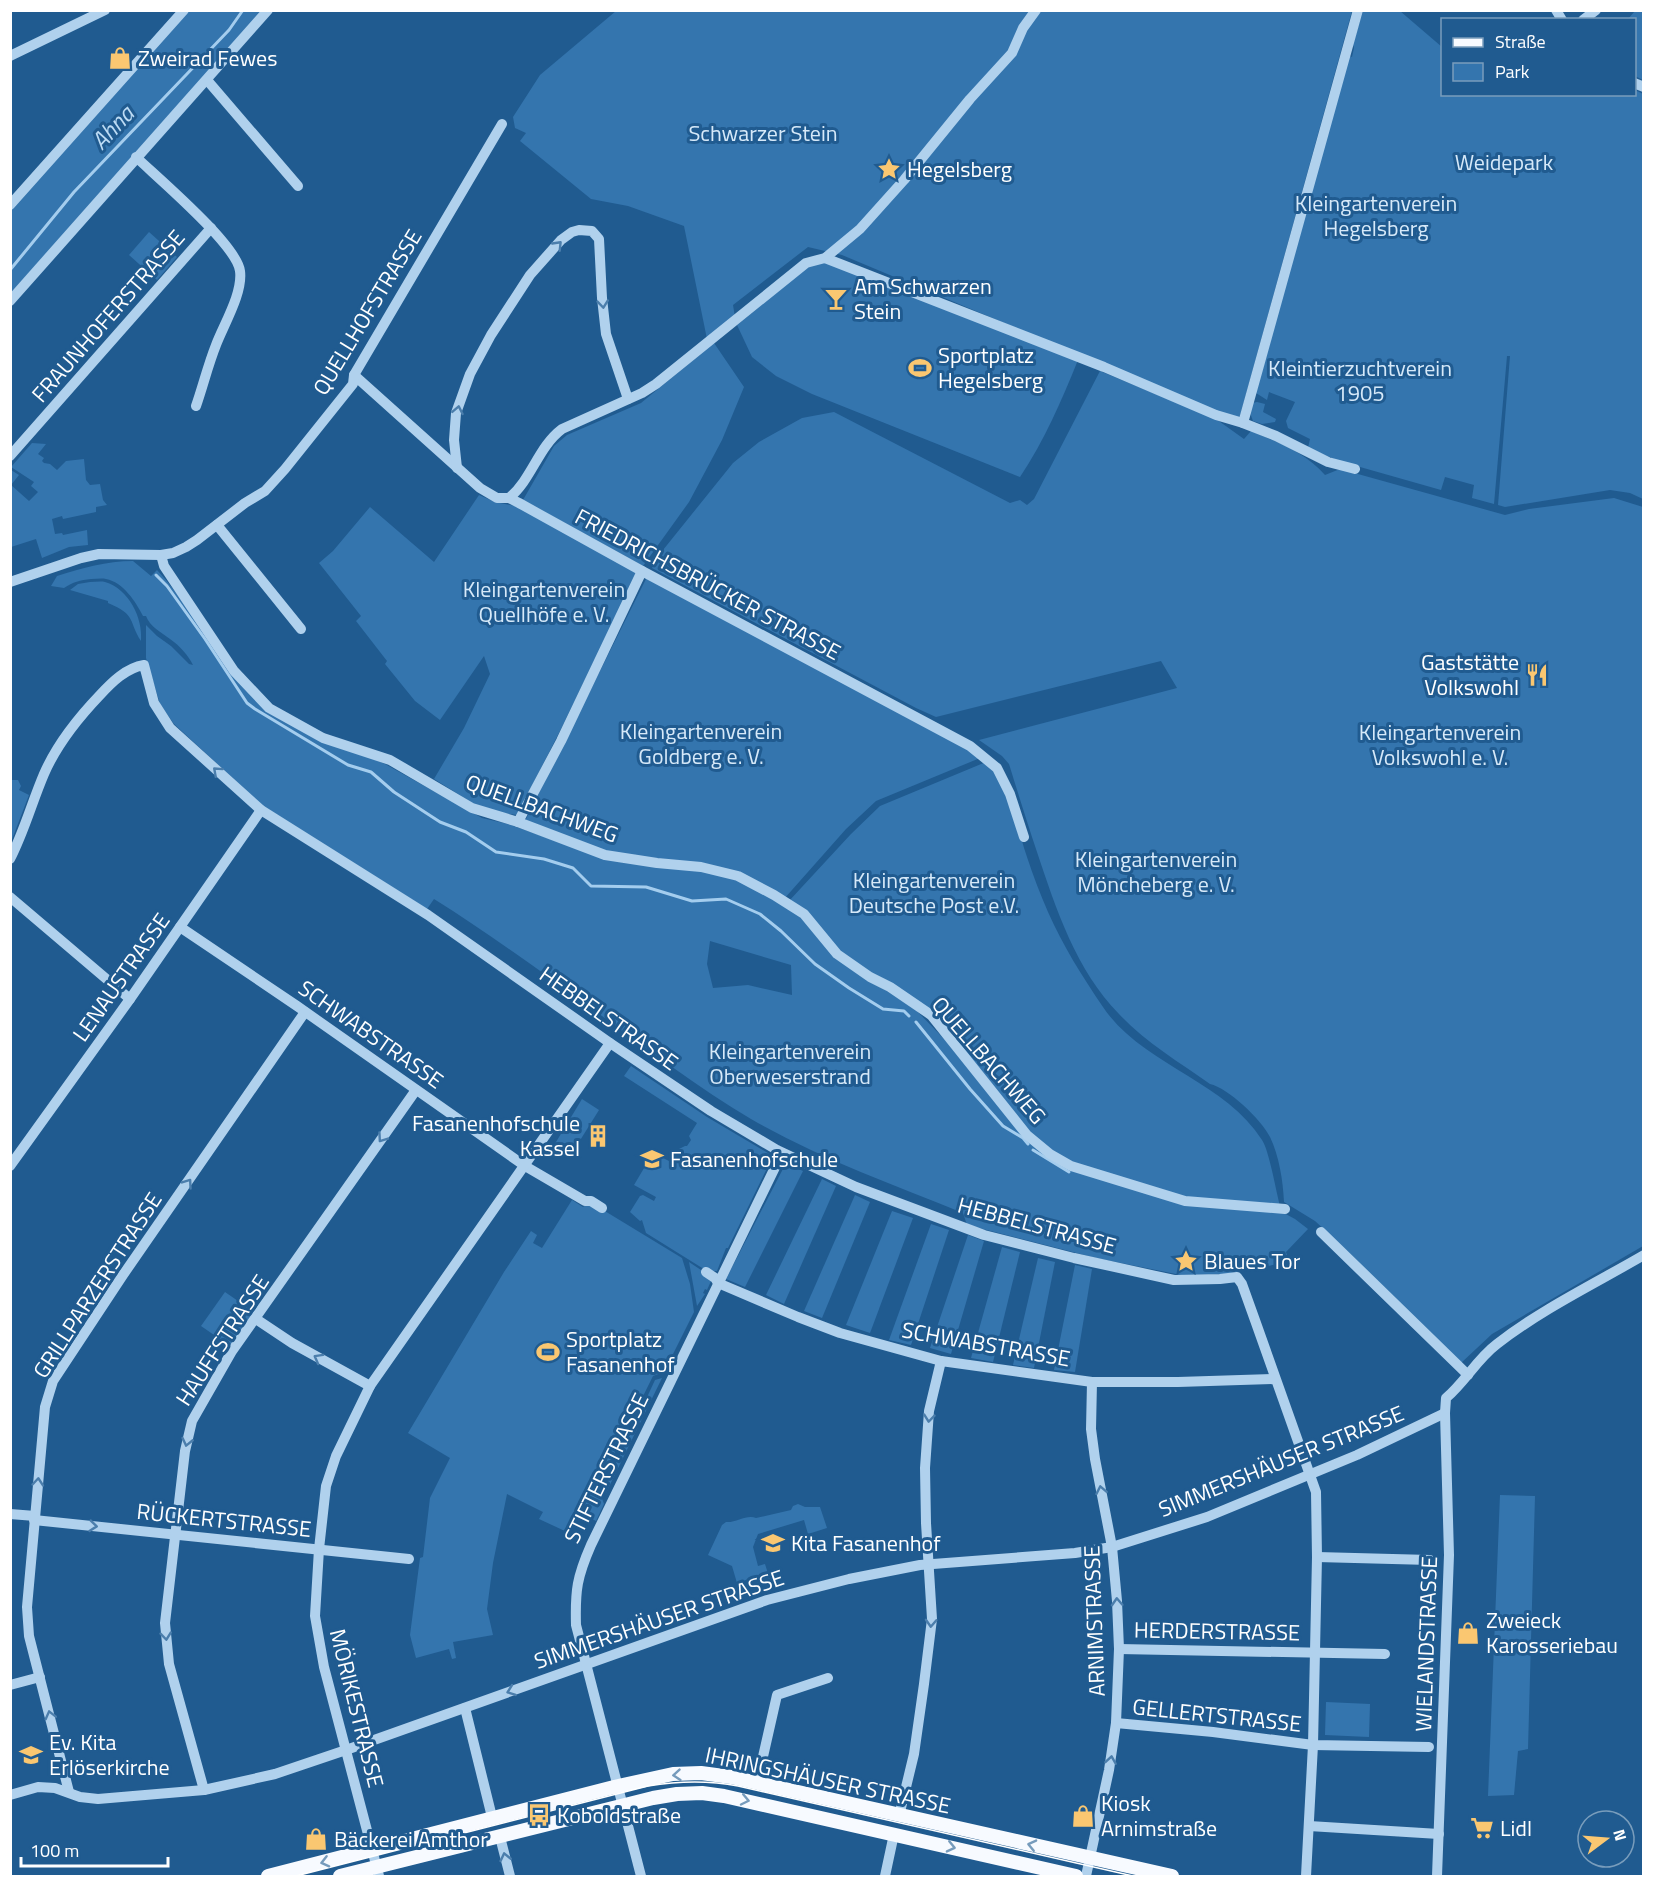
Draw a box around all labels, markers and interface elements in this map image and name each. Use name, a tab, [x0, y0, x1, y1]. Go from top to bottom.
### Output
legend	[1441, 18, 1636, 96]
text: Straße	[1495, 28, 1546, 55]
place label: Zweirad Fewes	[138, 41, 277, 75]
shop icon: Zweirad Fewes	[107, 45, 133, 71]
text: Park	[1495, 58, 1530, 85]
water label: Ahna	[82, 95, 143, 157]
park label: Schwarzer Stein	[688, 116, 838, 150]
park label: Weidepark	[1455, 145, 1554, 179]
place label: Hegelsberg	[907, 152, 1012, 186]
place icon: Hegelsberg	[876, 156, 902, 182]
park label: Kleingartenverein Hegelsberg	[1295, 186, 1457, 245]
street label: FRAUNHOFERSTRASSE	[23, 222, 193, 410]
street label: QUELLHOFSTRASSE	[304, 222, 430, 402]
one-way arrow	[550, 241, 561, 252]
place label: Am Schwarzen Stein	[854, 269, 992, 328]
bar icon: Am Schwarzen Stein	[823, 286, 849, 312]
one-way arrow	[596, 299, 609, 308]
place label: Sportplatz Hegelsberg	[938, 338, 1043, 397]
park label: Kleintierzuchtverein 1905	[1268, 351, 1452, 410]
sports icon: Sportplatz Hegelsberg	[907, 355, 933, 381]
one-way arrow	[451, 405, 464, 415]
street label: FRIEDRICHSBRÜCKER STRASSE	[569, 499, 847, 669]
park label: Kleingartenverein Quellhöfe e. V.	[463, 572, 625, 631]
place label: Gaststätte Volkswohl	[1421, 645, 1519, 704]
restaurant icon: Gaststätte Volkswohl	[1524, 662, 1550, 688]
park label: Kleingartenverein Goldberg e. V.	[620, 714, 782, 773]
park label: Kleingartenverein Volkswohl e. V.	[1359, 715, 1521, 774]
street label: QUELLBACHWEG	[461, 765, 623, 851]
one-way arrow	[213, 767, 224, 778]
park label: Kleingartenverein Möncheberg e. V.	[1075, 842, 1237, 901]
park label: Kleingartenverein Deutsche Post e.V.	[849, 863, 1019, 922]
street label: LENAUSTRASSE	[64, 906, 178, 1048]
street label: HEBBELSTRASSE	[533, 957, 685, 1079]
street label: SCHWABSTRASSE	[292, 971, 450, 1097]
street label: QUELLBACHWEG	[924, 988, 1054, 1132]
park label: Kleingartenverein Oberweserstrand	[709, 1034, 871, 1093]
place label: Fasanenhofschule Kassel	[412, 1106, 580, 1165]
building icon: Fasanenhofschule Kassel	[585, 1123, 611, 1149]
one-way arrow	[378, 1131, 389, 1142]
place label: Fasanenhofschule	[670, 1142, 838, 1176]
school or university icon: Fasanenhofschule	[639, 1146, 665, 1172]
one-way arrow	[181, 1178, 192, 1189]
street label: GRILLPARZERSTRASSE	[24, 1185, 170, 1385]
street label: HEBBELSTRASSE	[954, 1188, 1120, 1262]
place label: Blaues Tor	[1204, 1244, 1301, 1278]
place icon: Blaues Tor	[1173, 1248, 1199, 1274]
street label: HAUFFSTRASSE	[167, 1268, 277, 1412]
street label: SCHWABSTRASSE	[899, 1312, 1073, 1376]
place label: Sportplatz Fasanenhof	[566, 1322, 675, 1381]
sports icon: Sportplatz Fasanenhof	[535, 1339, 561, 1365]
one-way arrow	[314, 1354, 325, 1365]
street label: STIFTERSTRASSE	[555, 1387, 657, 1549]
street label: SIMMERSHÄUSER STRASSE	[1153, 1396, 1409, 1526]
one-way arrow	[923, 1413, 936, 1423]
one-way arrow	[182, 1437, 195, 1447]
one-way arrow	[31, 1477, 44, 1486]
one-way arrow	[1095, 1485, 1108, 1495]
street label: RÜCKERTSTRASSE	[135, 1494, 313, 1546]
one-way arrow	[88, 1519, 97, 1532]
place label: Kita Fasanenhof	[791, 1526, 941, 1560]
school or university icon: Kita Fasanenhof	[760, 1530, 786, 1556]
street label: ARNIMSTRASSE	[1074, 1545, 1114, 1697]
street label: WIELANDSTRASSE	[1406, 1556, 1446, 1732]
street label: SIMMERSHÄUSER STRASSE	[529, 1560, 789, 1678]
one-way arrow	[1110, 1597, 1123, 1606]
place label: Zweieck Karosseriebau	[1486, 1603, 1618, 1662]
street label: HERDERSTRASSE	[1134, 1613, 1300, 1649]
one-way arrow	[924, 1618, 937, 1627]
shop icon: Zweieck Karosseriebau	[1455, 1620, 1481, 1646]
street label: MÖRIKESTRASSE	[321, 1625, 393, 1791]
one-way arrow	[159, 1631, 172, 1640]
one-way arrow	[506, 1684, 517, 1697]
street label: GELLERTSTRASSE	[1131, 1689, 1303, 1741]
one-way arrow	[44, 1711, 57, 1721]
place label: Ev. Kita Erlöserkirche	[49, 1725, 170, 1784]
street label: IHRINGSHÄUSER STRASSE	[702, 1737, 954, 1823]
school or university icon: Ev. Kita Erlöserkirche	[18, 1742, 44, 1768]
one-way arrow	[1104, 1755, 1116, 1764]
one-way arrow	[673, 1768, 682, 1781]
place label: Kiosk Arnimstraße	[1101, 1786, 1217, 1845]
one-way arrow	[740, 1793, 750, 1806]
place label: Koboldstraße	[557, 1798, 681, 1832]
bus stop icon: Koboldstraße	[526, 1802, 552, 1828]
shop icon: Kiosk Arnimstraße	[1070, 1803, 1096, 1829]
north arrow	[1576, 1809, 1636, 1869]
place label: Lidl	[1500, 1811, 1532, 1845]
supermarket icon: Lidl	[1469, 1815, 1495, 1841]
place label: Bäckerei Amthor	[334, 1822, 488, 1856]
shop icon: Bäckerei Amthor	[303, 1826, 329, 1852]
text: N	[1607, 1826, 1633, 1844]
scale bar	[21, 1830, 168, 1868]
text: 100 m	[30, 1837, 79, 1864]
one-way arrow	[946, 1840, 956, 1853]
one-way arrow	[1027, 1840, 1037, 1853]
one-way arrow	[500, 1852, 513, 1862]
one-way arrow	[320, 1854, 330, 1867]

